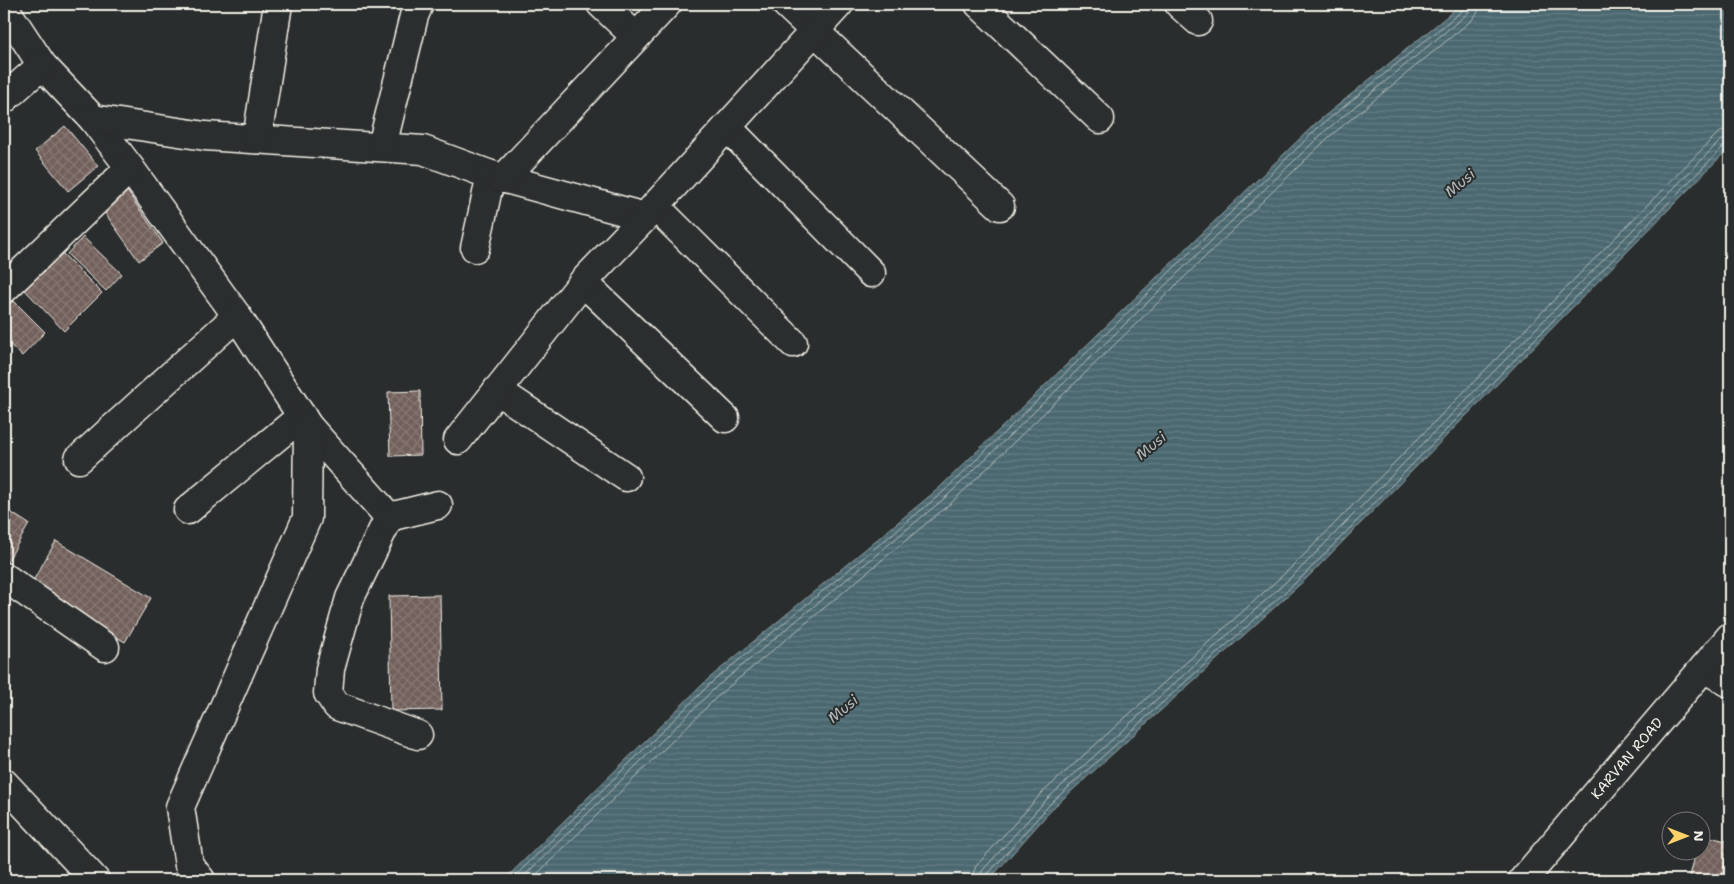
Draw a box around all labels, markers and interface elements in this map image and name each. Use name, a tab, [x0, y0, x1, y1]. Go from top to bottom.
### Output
water label: Musi	[1440, 164, 1480, 202]
water label: Musi	[1131, 427, 1171, 465]
water label: Musi	[823, 690, 863, 728]
street label: KARVAN ROAD	[1587, 714, 1667, 803]
north arrow	[1662, 812, 1712, 862]
text: N	[1690, 830, 1708, 842]

